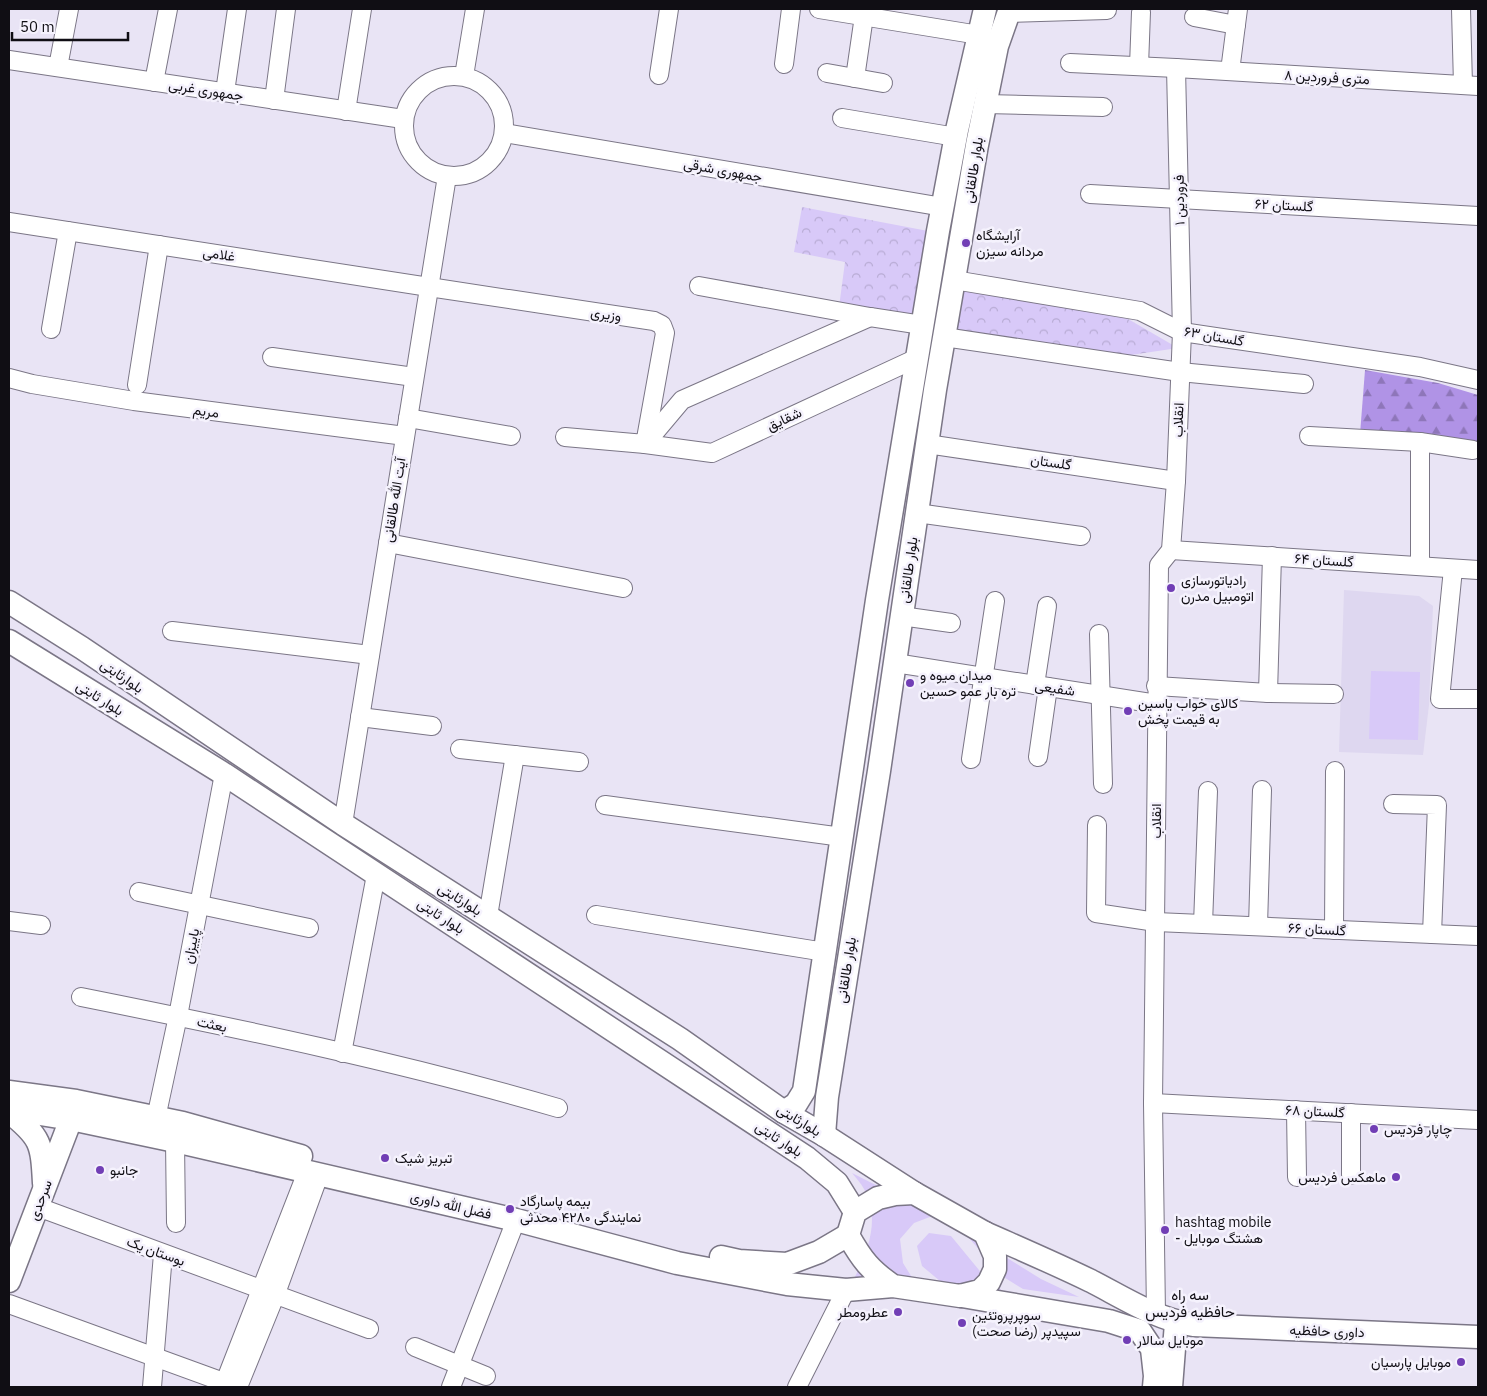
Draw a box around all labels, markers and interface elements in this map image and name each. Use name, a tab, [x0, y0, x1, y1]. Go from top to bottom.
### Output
scale bar	[12, 10, 129, 42]
text: 50 m	[20, 17, 55, 36]
street label: ۸ متری فروردین	[1284, 66, 1370, 88]
street label: جمهوری غربی	[167, 75, 245, 105]
street label: بلوار طالقانی	[959, 136, 987, 204]
street label: جمهوری شرقی	[682, 154, 764, 186]
street label: فروردین ۱	[1170, 175, 1188, 225]
street label: گلستان ۶۲	[1254, 194, 1314, 216]
place label: آرایشگاه مردانه سیزن	[976, 226, 1043, 260]
marker: آرایشگاه مردانه سیزن	[960, 237, 972, 249]
street label: غلامی	[202, 243, 236, 265]
street label: وزیری	[589, 303, 623, 325]
street label: گلستان ۶۳	[1183, 322, 1245, 350]
street label: مریم	[192, 400, 220, 422]
street label: انقلاب	[1168, 402, 1188, 438]
street label: شقایق	[764, 403, 804, 435]
street label: گلستان	[1029, 450, 1073, 474]
street label: آیت الله طالقانی	[378, 455, 410, 544]
street label: بلوار طالقانی	[894, 536, 922, 604]
street label: گلستان ۶۴	[1294, 549, 1354, 571]
place label: رادیاتورسازی اتومبیل مدرن	[1181, 571, 1254, 605]
marker: رادیاتورسازی اتومبیل مدرن	[1165, 582, 1177, 594]
street label: بلوارثابتی	[97, 655, 147, 697]
place label: میدان میوه و تره بار عمو حسین	[920, 666, 1016, 700]
street label: بلوار ثابتی	[73, 676, 127, 720]
street label: شفیعی	[1034, 676, 1076, 700]
marker: میدان میوه و تره بار عمو حسین	[904, 677, 916, 689]
place label: کالای خواب یاسین به قیمت پخش	[1138, 694, 1238, 729]
marker: کالای خواب یاسین به قیمت پخش	[1122, 705, 1134, 717]
street label: انقلاب	[1147, 804, 1165, 838]
street label: بلوارثابتی	[435, 879, 485, 919]
street label: بلوار ثابتی	[414, 894, 468, 938]
street label: گلستان ۶۶	[1288, 918, 1346, 940]
street label: پاییزان	[179, 927, 204, 965]
street label: بلوار طالقانی	[832, 936, 860, 1004]
street label: بعثت	[195, 1012, 229, 1036]
street label: بلوارثابتی	[774, 1100, 824, 1140]
street label: گلستان ۶۸	[1285, 1100, 1345, 1122]
street label: بلوار ثابتی	[752, 1117, 806, 1161]
place label: چاپار فردیس	[1384, 1120, 1452, 1139]
marker: چاپار فردیس	[1368, 1123, 1380, 1135]
place label: تبریز شیک	[395, 1149, 452, 1167]
marker: تبریز شیک	[379, 1152, 391, 1164]
place label: جانبو	[110, 1161, 138, 1179]
marker: جانبو	[94, 1164, 106, 1176]
place label: ماهکس فردیس	[1298, 1168, 1386, 1186]
marker: ماهکس فردیس	[1390, 1171, 1402, 1183]
street label: سرحدی	[24, 1177, 56, 1223]
street label: فضل الله داوری	[409, 1187, 493, 1223]
place label: بیمه پاسارگاد نمایندگی ۴۲۸۰ محدثی	[520, 1192, 641, 1226]
marker: بیمه پاسارگاد نمایندگی ۴۲۸۰ محدثی	[504, 1203, 516, 1215]
place label: hashtag mobile - هشتگ موبایل	[1175, 1213, 1272, 1247]
marker: hashtag mobile - هشتگ موبایل	[1159, 1224, 1171, 1236]
street label: بوستان یک	[124, 1232, 188, 1270]
district label: سه راه حافظیه فردیس	[1145, 1285, 1235, 1322]
place label: عطرومطر	[837, 1303, 888, 1321]
marker: عطرومطر	[892, 1306, 904, 1318]
place label: سوپرپروتئین سپیدپر (رضا صحت)	[972, 1306, 1081, 1341]
marker: سوپرپروتئین سپیدپر (رضا صحت)	[956, 1317, 968, 1329]
street label: داوری حافظیه	[1289, 1321, 1365, 1341]
place label: موبایل سالار	[1136, 1331, 1203, 1349]
marker: موبایل سالار	[1121, 1334, 1133, 1346]
place label: موبایل پارسیان	[1371, 1353, 1451, 1372]
marker: موبایل پارسیان	[1455, 1356, 1467, 1368]

